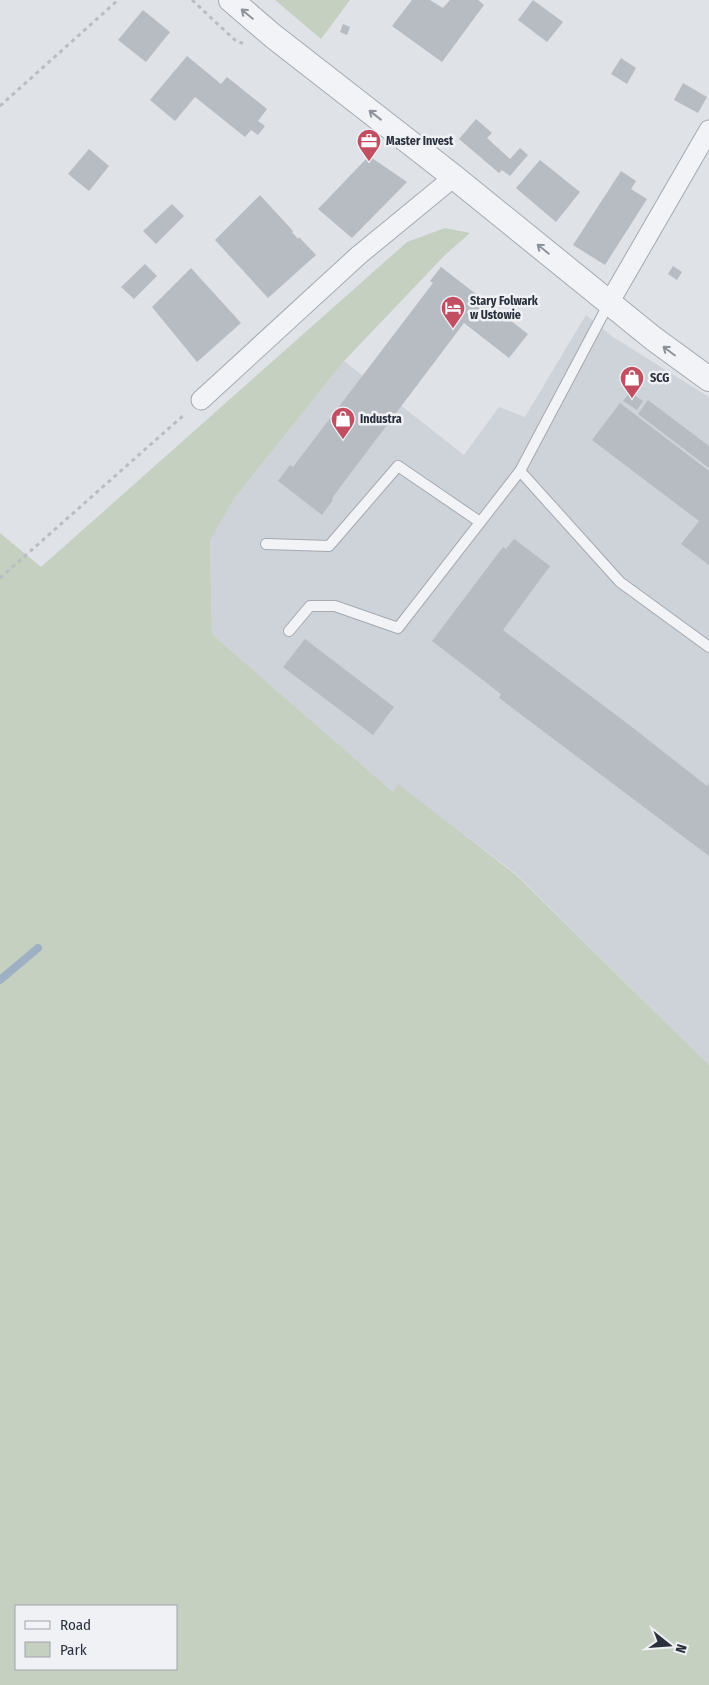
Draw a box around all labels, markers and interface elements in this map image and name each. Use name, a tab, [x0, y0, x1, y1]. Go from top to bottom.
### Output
one-way arrow	[241, 9, 254, 20]
one-way arrow	[369, 109, 382, 120]
office icon: Master Invest	[356, 128, 382, 162]
place label: Master Invest	[386, 134, 454, 148]
one-way arrow	[536, 244, 549, 255]
place label: Stary Folwark w Ustowie	[470, 294, 539, 322]
hotel icon: Stary Folwark w Ustowie	[440, 295, 466, 329]
one-way arrow	[662, 346, 676, 356]
shop icon: SCG	[619, 365, 645, 399]
place label: SCG	[650, 371, 669, 385]
shop icon: Industra	[330, 406, 356, 440]
place label: Industra	[360, 412, 402, 426]
legend	[15, 1605, 178, 1670]
text: Road	[60, 1616, 91, 1634]
north arrow	[644, 1620, 694, 1670]
text: Park	[60, 1641, 87, 1659]
text: N	[672, 1642, 690, 1655]

